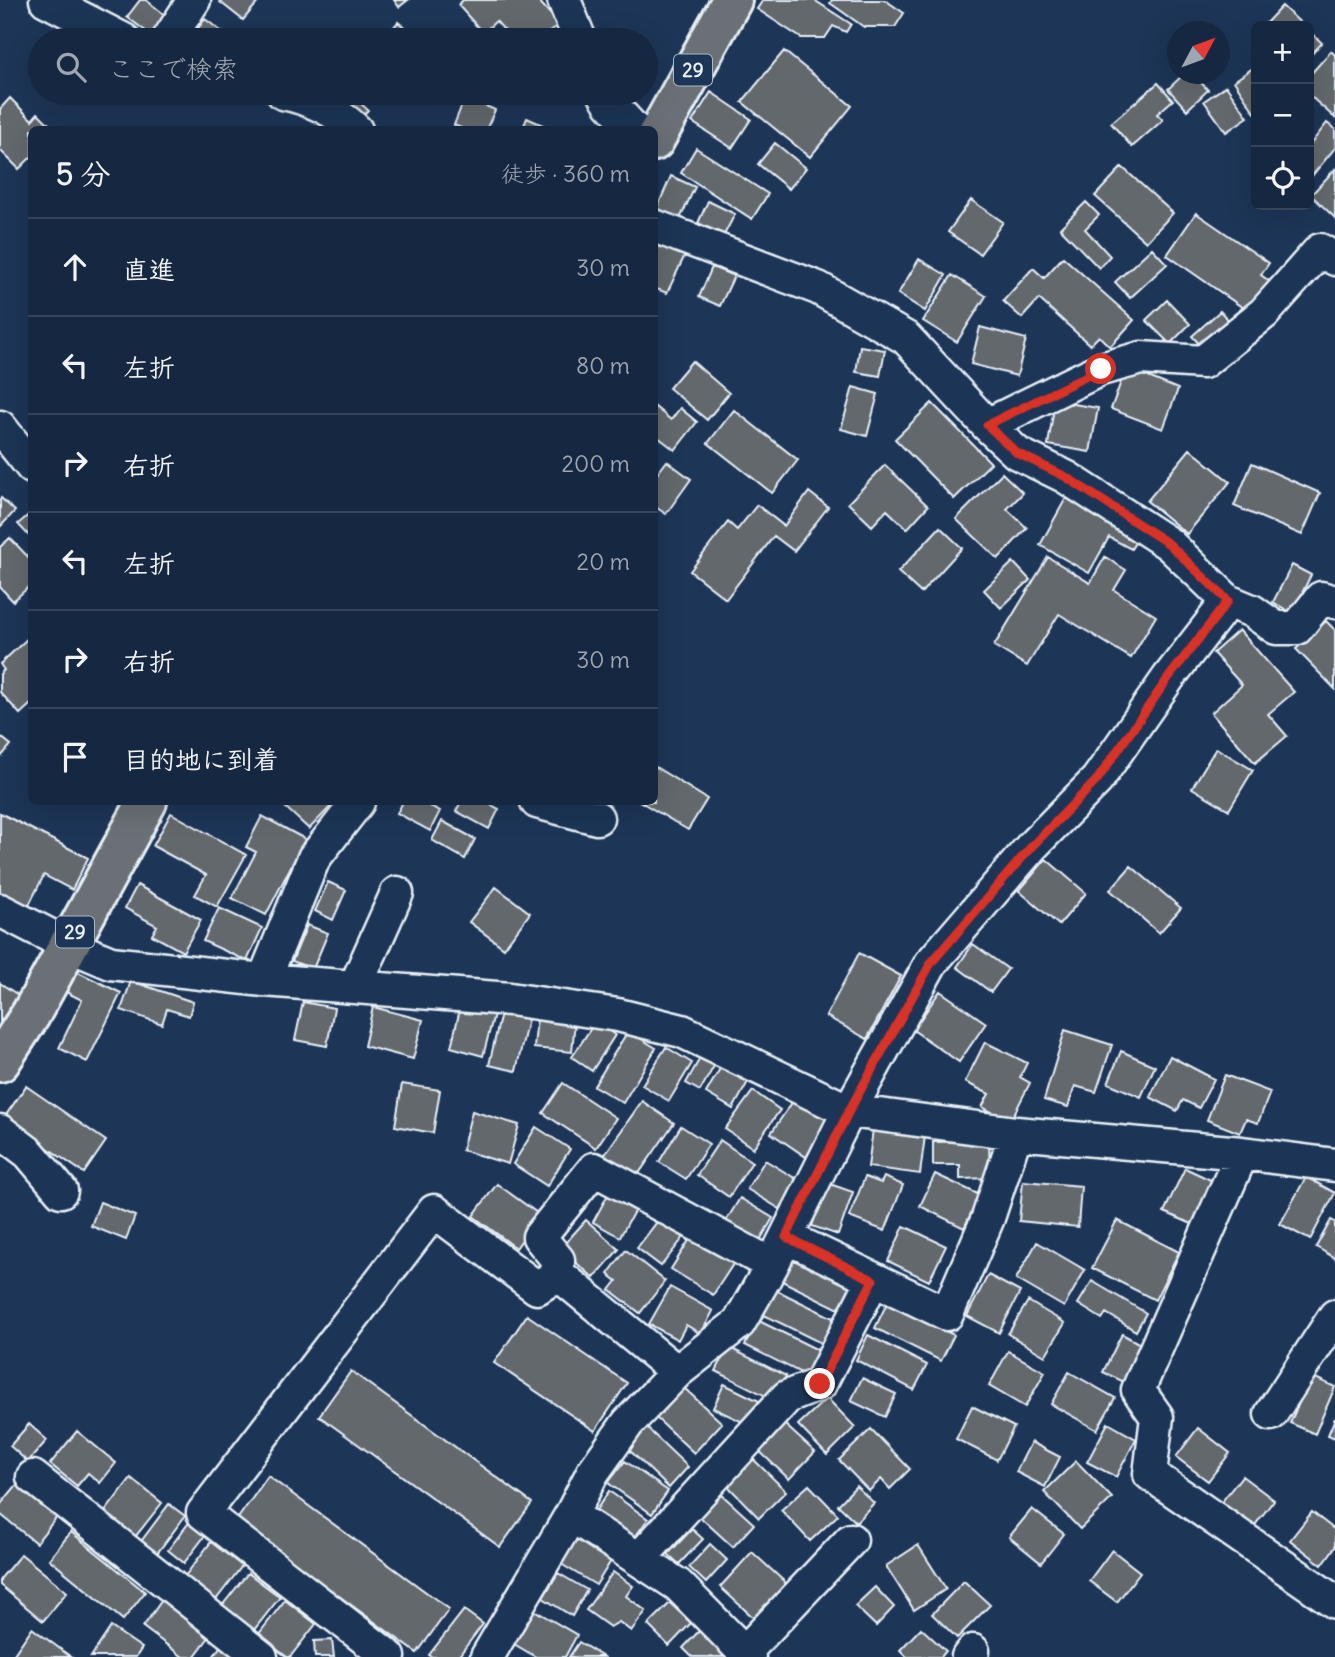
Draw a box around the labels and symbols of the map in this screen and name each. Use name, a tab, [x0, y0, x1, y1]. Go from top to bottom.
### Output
north arrow	[1167, 21, 1230, 84]
road number: 29	[674, 54, 712, 86]
route start	[1085, 353, 1116, 384]
road number: 29	[56, 916, 94, 948]
route end	[804, 1368, 835, 1399]

